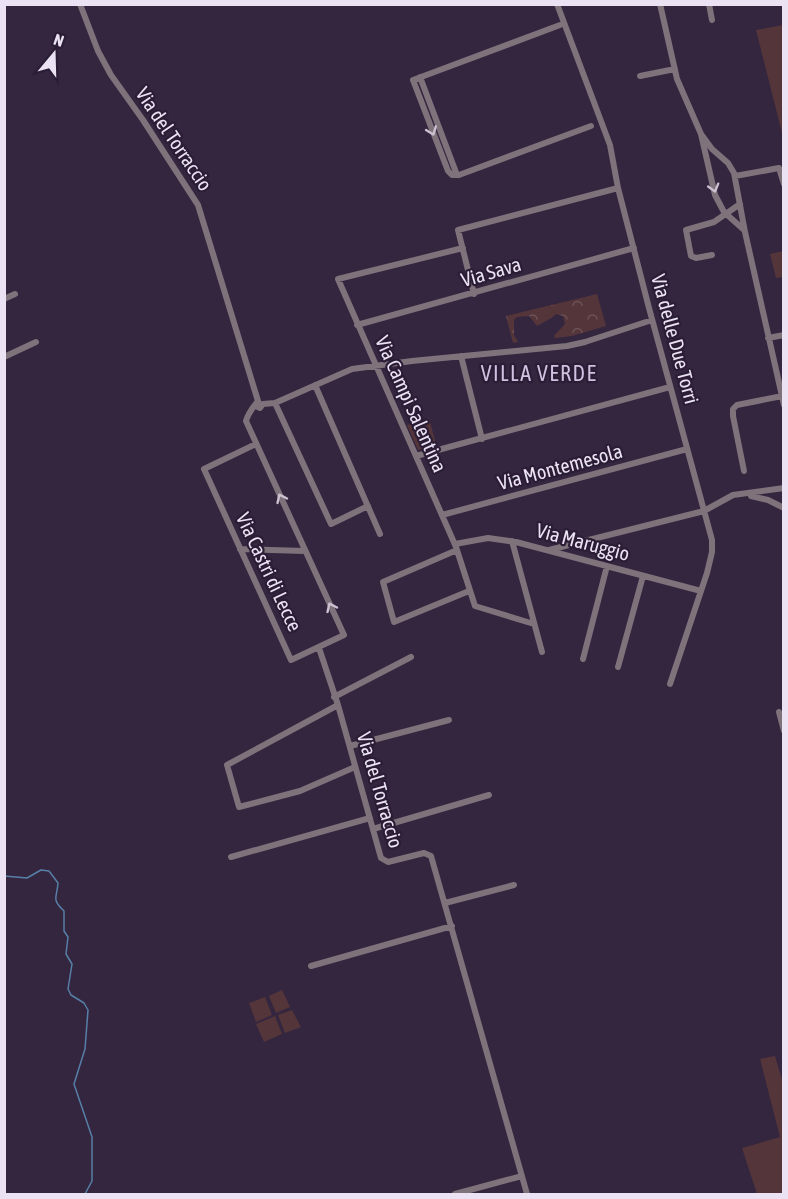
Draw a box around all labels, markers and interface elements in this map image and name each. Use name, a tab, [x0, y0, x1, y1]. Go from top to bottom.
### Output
north arrow	[24, 24, 84, 84]
text: N	[51, 30, 66, 50]
street label: Via del Torraccio	[131, 83, 217, 195]
one-way arrow	[425, 125, 438, 136]
one-way arrow	[706, 183, 719, 193]
street label: Via Sava	[458, 252, 524, 291]
street label: Via delle Due Torri	[647, 272, 704, 406]
street label: Via Campi Salentina	[371, 332, 452, 476]
district label: VILLA VERDE	[481, 360, 597, 386]
street label: Via Montemesola	[495, 439, 625, 494]
one-way arrow	[276, 493, 288, 504]
street label: Via Castri di Lecce	[232, 509, 307, 635]
street label: Via Maruggio	[534, 518, 632, 565]
one-way arrow	[326, 603, 338, 614]
street label: Via del Torraccio	[353, 729, 408, 850]

